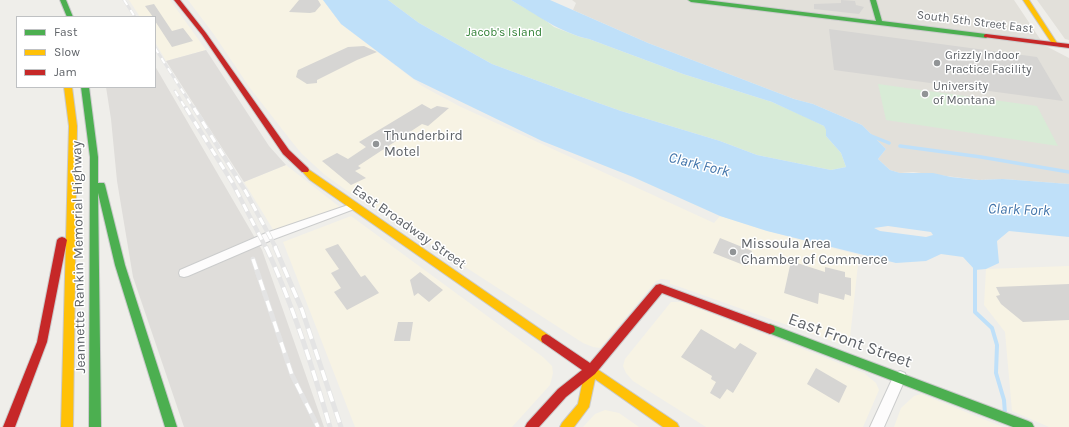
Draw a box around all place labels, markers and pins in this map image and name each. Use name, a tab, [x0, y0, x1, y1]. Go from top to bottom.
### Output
place label: Grizzly Indoor Practice Facility	[945, 49, 1031, 77]
marker: Grizzly Indoor Practice Facility	[932, 58, 942, 68]
place label: University of Montana	[933, 80, 995, 108]
marker: University of Montana	[920, 89, 930, 99]
place label: Thunderbird Motel	[384, 128, 463, 160]
marker: Thunderbird Motel	[371, 139, 381, 149]
place label: Missoula Area Chamber of Commerce	[741, 236, 888, 268]
marker: Missoula Area Chamber of Commerce	[728, 247, 738, 257]

